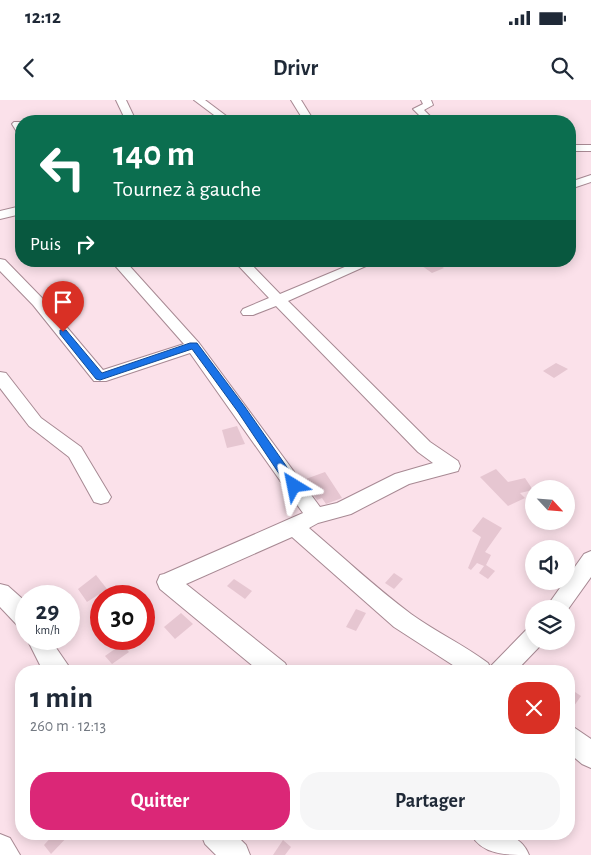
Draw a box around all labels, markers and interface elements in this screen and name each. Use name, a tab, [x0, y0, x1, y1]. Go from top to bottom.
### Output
text: 12:12	[25, 8, 61, 27]
icon: back	[15, 54, 43, 82]
icon: search	[548, 54, 576, 82]
text: Drivr	[273, 57, 318, 79]
icon: left	[30, 135, 95, 200]
text: 140 m	[113, 137, 195, 172]
text: Tournez à gauche	[113, 178, 261, 200]
icon: right	[71, 230, 99, 258]
text: Puis	[30, 235, 61, 254]
pin	[42, 281, 84, 332]
icon: arrive	[49, 288, 77, 316]
position arrow	[267, 459, 319, 511]
north arrow	[525, 480, 575, 530]
map controls	[525, 480, 575, 650]
button: sound	[525, 540, 575, 590]
speed limit sign: 30	[90, 585, 155, 650]
text: 29	[36, 599, 59, 624]
button: layers	[525, 600, 575, 650]
text: km/h	[35, 624, 60, 636]
button: close	[508, 682, 560, 734]
text: 1 min	[30, 683, 93, 713]
text: 260 m · 12:13	[30, 718, 106, 734]
button: Quitter	[30, 772, 290, 830]
button: Partager	[300, 772, 560, 830]

